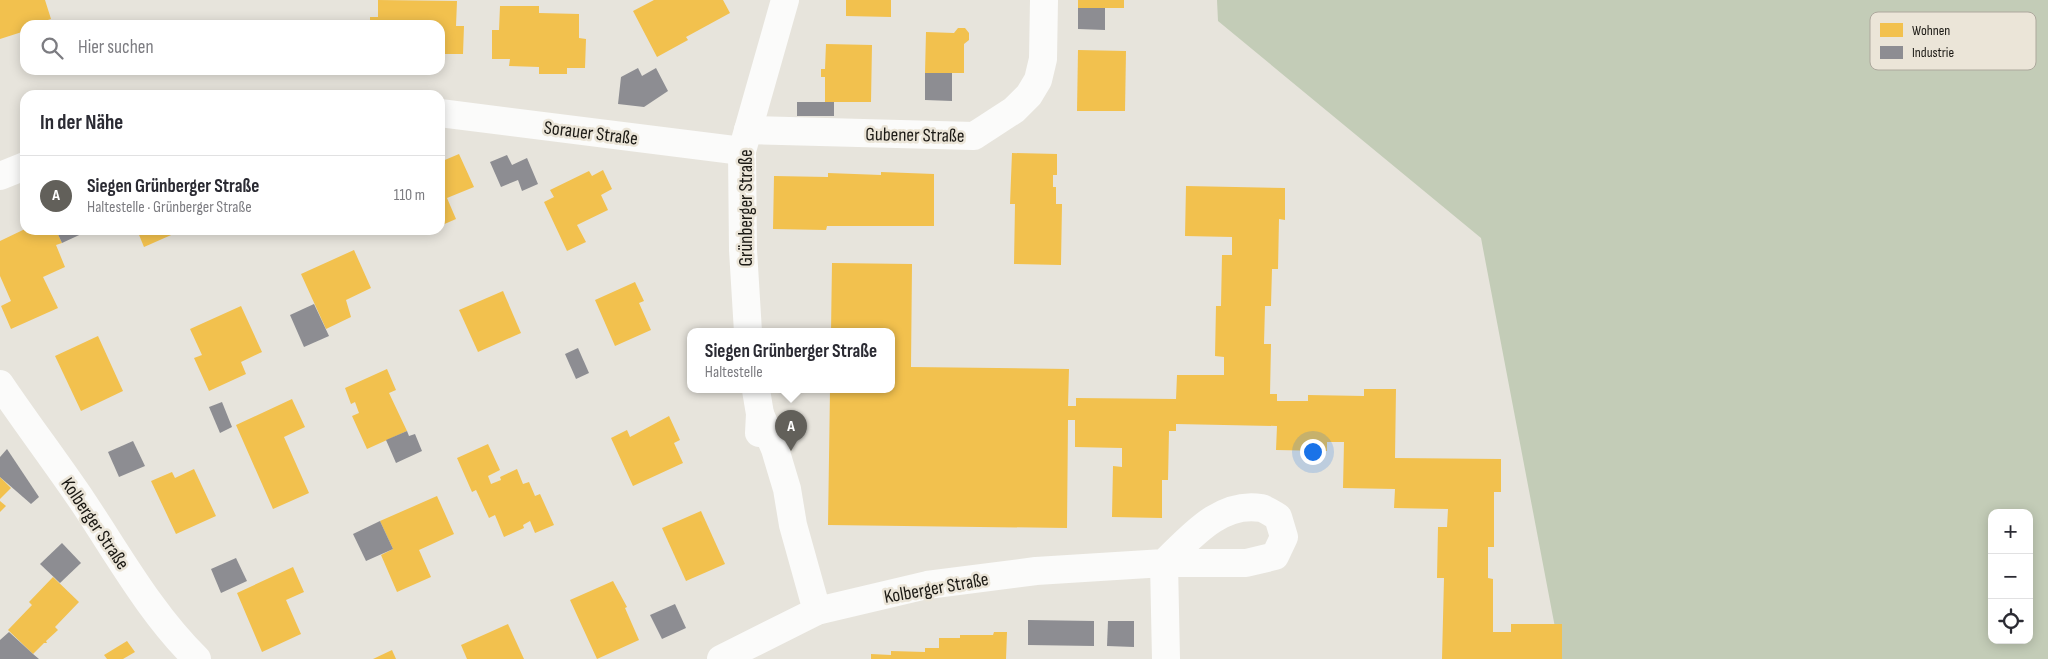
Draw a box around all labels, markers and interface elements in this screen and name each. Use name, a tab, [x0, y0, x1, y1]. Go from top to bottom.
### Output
legend	[1870, 12, 2036, 70]
search box	[20, 20, 445, 75]
text: Wohnen	[1912, 22, 1950, 39]
icon: search	[38, 34, 66, 62]
text: Hier suchen	[78, 36, 154, 59]
text: Industrie	[1912, 44, 1954, 61]
text: In der Nähe	[40, 110, 123, 135]
street label: Sorauer Straße	[542, 116, 639, 151]
street label: Gubener Straße	[865, 123, 965, 148]
street label: Grünberger Straße	[735, 149, 758, 267]
text: Siegen Grünberger Straße	[87, 175, 259, 198]
text: A	[52, 186, 60, 205]
text: 110 m	[394, 186, 425, 205]
text: Haltestelle · Grünberger Straße	[87, 198, 252, 217]
popup	[687, 328, 895, 393]
text: Siegen Grünberger Straße	[705, 340, 877, 363]
text: Haltestelle	[705, 363, 763, 382]
pin: A	[775, 410, 807, 451]
your location	[1300, 439, 1326, 465]
street label: Kolberger Straße	[56, 474, 134, 574]
map controls	[1988, 509, 2033, 644]
button: +	[1988, 509, 2033, 554]
button: −	[1988, 554, 2033, 599]
street label: Kolberger Straße	[882, 568, 990, 609]
button: locate	[1988, 599, 2033, 644]

